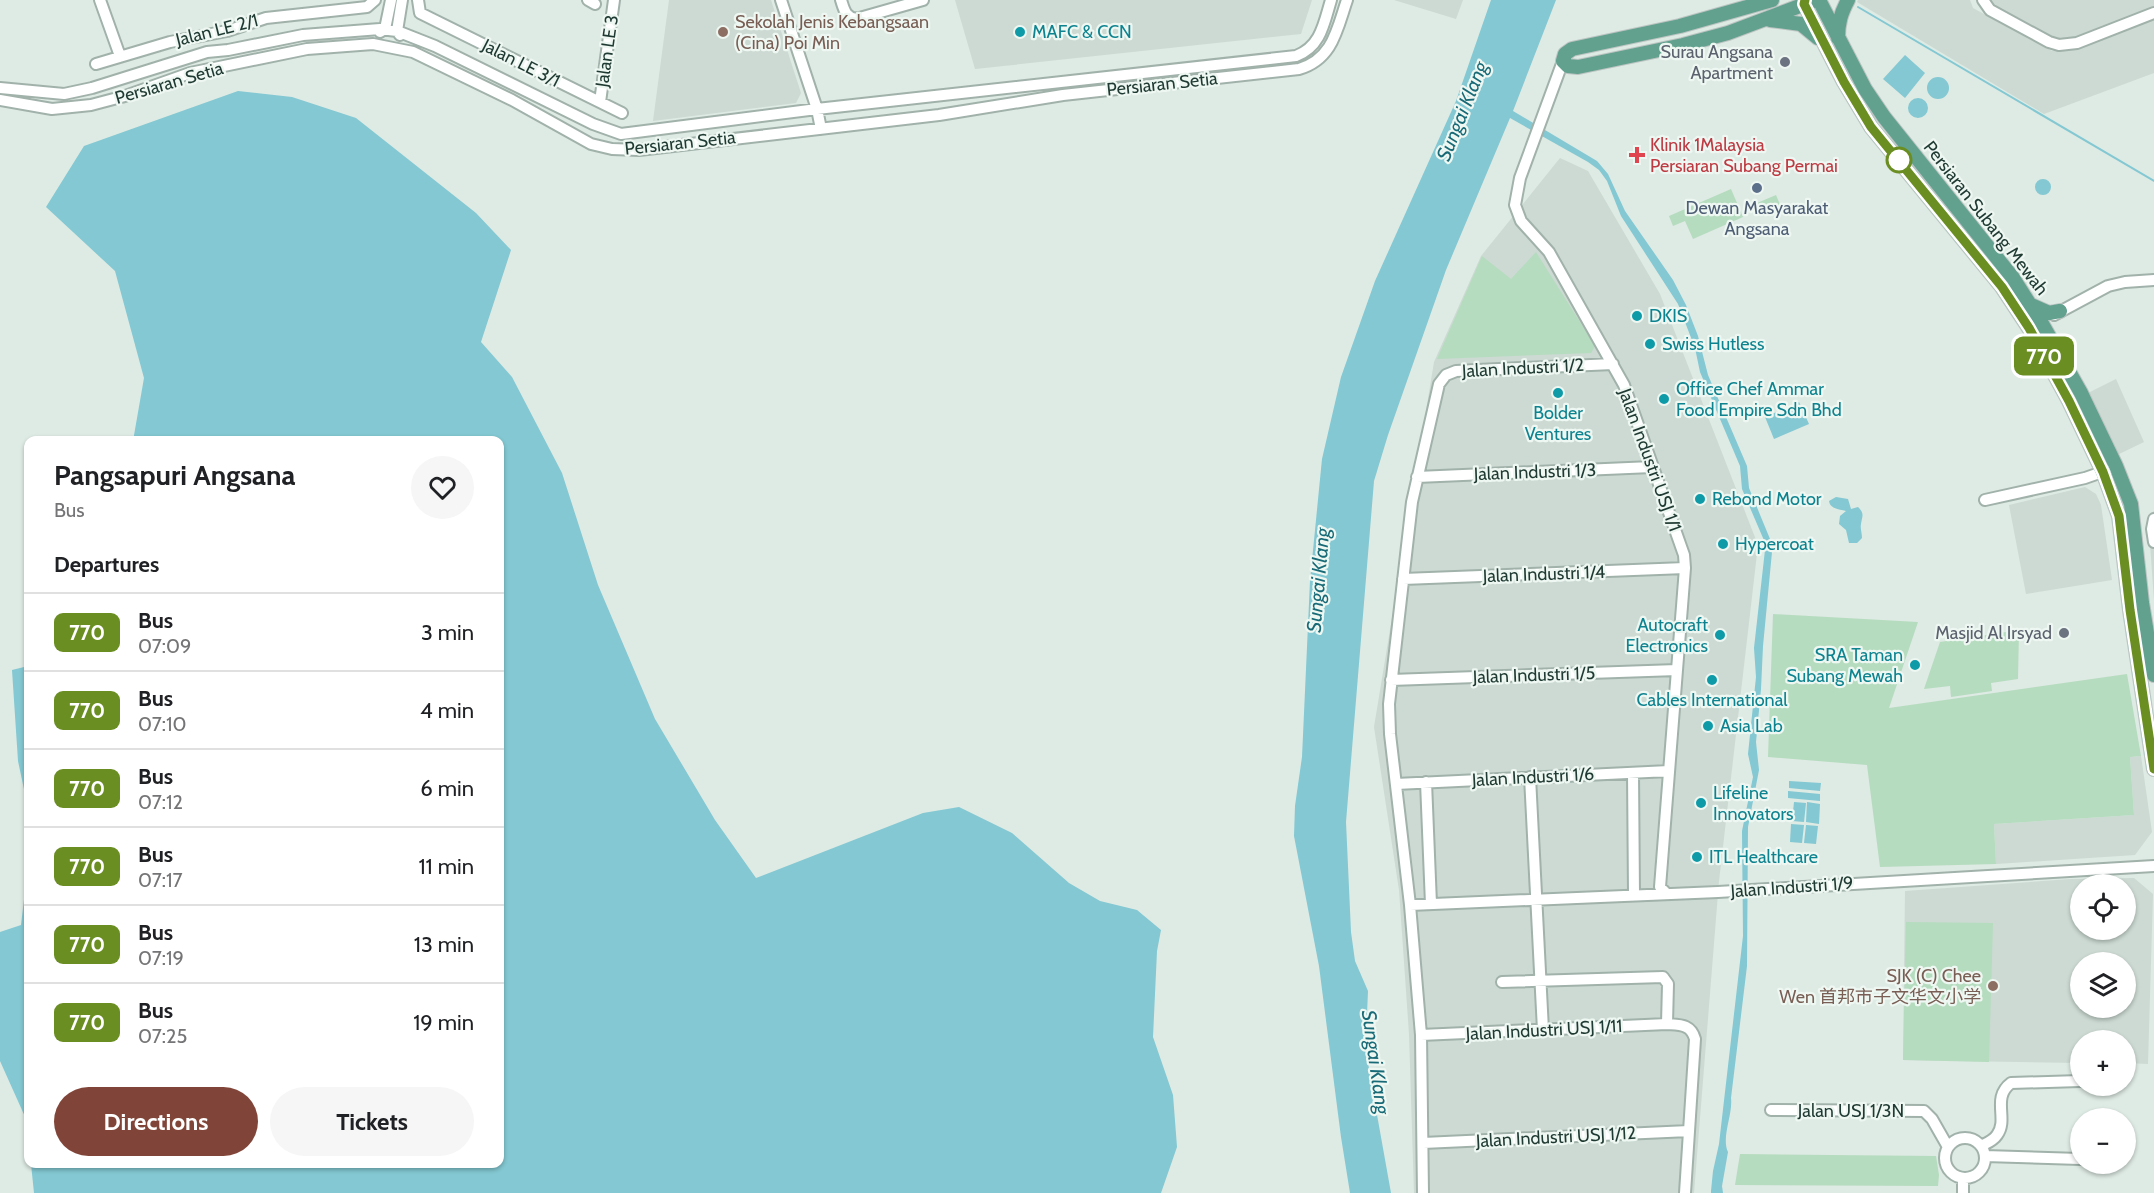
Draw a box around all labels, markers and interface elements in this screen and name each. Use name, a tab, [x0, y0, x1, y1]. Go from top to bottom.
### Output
street label: Jalan LE 2/1	[173, 9, 261, 51]
place label: Sekolah Jenis Kebangsaan (Cina) Poi Min	[735, 11, 929, 54]
street label: Jalan LE 3	[591, 13, 623, 90]
place label: MAFC & CCN	[1032, 21, 1132, 43]
marker: Sekolah Jenis Kebangsaan (Cina) Poi Min	[716, 25, 730, 39]
marker: MAFC & CCN	[1013, 25, 1027, 39]
street label: Jalan LE 3/1	[477, 34, 564, 92]
place label: Surau Angsana Apartment	[1661, 41, 1773, 84]
marker: Surau Angsana Apartment	[1778, 55, 1792, 69]
street label: Persiaran Setia	[112, 57, 226, 109]
water label: Sungai Klang	[1431, 57, 1493, 164]
street label: Persiaran Setia	[1105, 67, 1219, 101]
street label: Persiaran Setia	[623, 126, 737, 160]
place label: Klinik 1Malaysia Persiaran Subang Permai	[1650, 134, 1838, 177]
street label: Persiaran Subang Mewah	[1919, 136, 2053, 300]
marker: Klinik 1Malaysia Persiaran Subang Permai	[1628, 146, 1646, 164]
unlabelled marker	[1886, 147, 1912, 173]
marker: Dewan Masyarakat Angsana	[1750, 181, 1764, 195]
place label: Dewan Masyarakat Angsana	[1686, 197, 1828, 240]
place label: DKIS	[1649, 305, 1687, 327]
marker: DKIS	[1630, 309, 1644, 323]
place label: Swiss Hutless	[1662, 333, 1764, 355]
line badge: 770	[2010, 336, 2078, 376]
marker: Swiss Hutless	[1643, 337, 1657, 351]
text: 770	[2026, 344, 2062, 369]
street label: Jalan Industri 1/2	[1460, 354, 1585, 382]
place label: Office Chef Ammar Food Empire Sdn Bhd	[1676, 378, 1842, 421]
street label: Jalan Industri USJ 1/1	[1614, 384, 1686, 535]
marker: Bolder Ventures	[1551, 386, 1565, 400]
marker: Office Chef Ammar Food Empire Sdn Bhd	[1657, 392, 1671, 406]
place label: Bolder Ventures	[1525, 402, 1591, 445]
button: heart	[411, 456, 474, 519]
text: Pangsapuri Angsana	[54, 458, 295, 492]
street label: Jalan Industri 1/3	[1472, 459, 1597, 485]
place label: Rebond Motor	[1712, 488, 1822, 510]
marker: Rebond Motor	[1693, 492, 1707, 506]
text: Bus	[54, 498, 85, 522]
water label: Sungai Klang	[1301, 526, 1335, 633]
place label: Hypercoat	[1735, 533, 1814, 555]
marker: Hypercoat	[1716, 537, 1730, 551]
text: Departures	[54, 551, 159, 578]
street label: Jalan Industri 1/4	[1481, 561, 1606, 587]
text: Bus	[138, 607, 173, 634]
place label: Autocraft Electronics	[1626, 614, 1708, 657]
text: 3 min	[421, 619, 474, 646]
text: 770	[69, 620, 105, 645]
place label: Masjid Al Irsyad	[1935, 622, 2052, 644]
marker: Masjid Al Irsyad	[2057, 626, 2071, 640]
marker: Autocraft Electronics	[1713, 628, 1727, 642]
text: 07:09	[138, 634, 191, 658]
place label: SRA Taman Subang Mewah	[1786, 644, 1903, 687]
marker: SRA Taman Subang Mewah	[1908, 658, 1922, 672]
street label: Jalan Industri 1/5	[1471, 662, 1596, 688]
marker: Cables International	[1705, 673, 1719, 687]
text: Bus	[138, 685, 173, 712]
place label: Cables International	[1636, 689, 1788, 711]
text: 4 min	[420, 697, 474, 724]
text: 770	[69, 698, 105, 723]
text: 07:10	[138, 712, 186, 736]
place label: Asia Lab	[1720, 715, 1783, 737]
marker: Asia Lab	[1701, 719, 1715, 733]
text: Bus	[138, 763, 173, 790]
street label: Jalan Industri 1/6	[1470, 763, 1595, 791]
text: 6 min	[420, 775, 474, 802]
text: 770	[69, 776, 105, 801]
place label: Lifeline Innovators	[1713, 782, 1794, 825]
text: 07:12	[138, 790, 183, 814]
marker: Lifeline Innovators	[1694, 796, 1708, 810]
text: Bus	[138, 841, 173, 868]
place label: ITL Healthcare	[1709, 846, 1818, 868]
marker: ITL Healthcare	[1690, 850, 1704, 864]
text: 11 min	[418, 853, 474, 880]
text: 770	[69, 854, 105, 879]
text: 07:17	[138, 868, 183, 892]
street label: Jalan Industri 1/9	[1729, 872, 1854, 902]
map controls	[2070, 874, 2136, 1174]
button: locate	[2070, 874, 2136, 940]
text: Bus	[138, 919, 173, 946]
text: 13 min	[414, 931, 474, 958]
text: 770	[69, 932, 105, 957]
text: 07:19	[138, 946, 184, 970]
button: layers	[2070, 952, 2136, 1018]
place label: SJK (C) Chee Wen 首邦市子文华文小学	[1779, 965, 1981, 1008]
marker: SJK (C) Chee Wen 首邦市子文华文小学	[1986, 979, 2000, 993]
text: Bus	[138, 997, 173, 1024]
water label: Sungai Klang	[1357, 1008, 1395, 1116]
text: 19 min	[413, 1009, 474, 1036]
text: 770	[69, 1010, 105, 1035]
street label: Jalan Industri USJ 1/11	[1464, 1015, 1623, 1045]
text: 07:25	[138, 1024, 187, 1048]
button: +	[2070, 1030, 2136, 1096]
button: Directions	[54, 1087, 258, 1156]
button: Tickets	[270, 1087, 474, 1156]
street label: Jalan USJ 1/3N	[1797, 1100, 1904, 1122]
button: −	[2070, 1108, 2136, 1174]
street label: Jalan Industri USJ 1/12	[1474, 1122, 1637, 1152]

